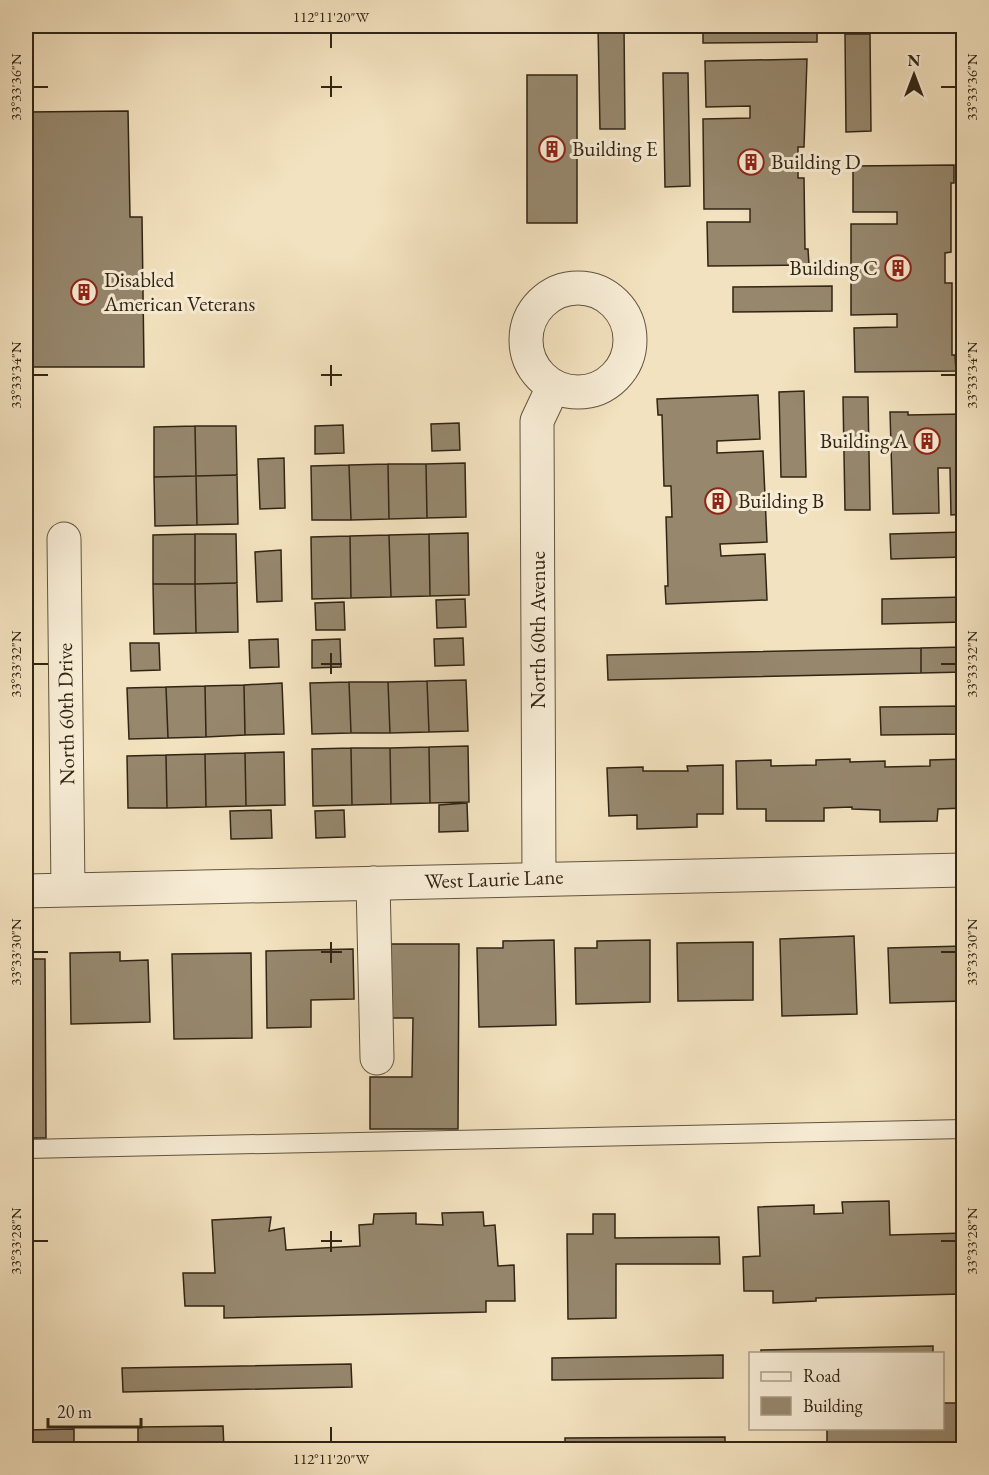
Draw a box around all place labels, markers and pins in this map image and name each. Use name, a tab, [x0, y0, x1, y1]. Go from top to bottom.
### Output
building icon: Building E	[537, 134, 567, 164]
place label: Building E	[572, 135, 658, 162]
building icon: Building D	[736, 147, 766, 177]
place label: Building D	[771, 148, 861, 175]
building icon: Building C	[883, 253, 913, 283]
place label: Building C	[789, 254, 878, 281]
place label: Disabled American Veterans	[103, 266, 256, 317]
building icon: Disabled American Veterans	[69, 277, 99, 307]
building icon: Building A	[912, 426, 942, 456]
place label: Building A	[820, 427, 908, 454]
building icon: Building B	[703, 486, 733, 516]
place label: Building B	[738, 487, 824, 514]

